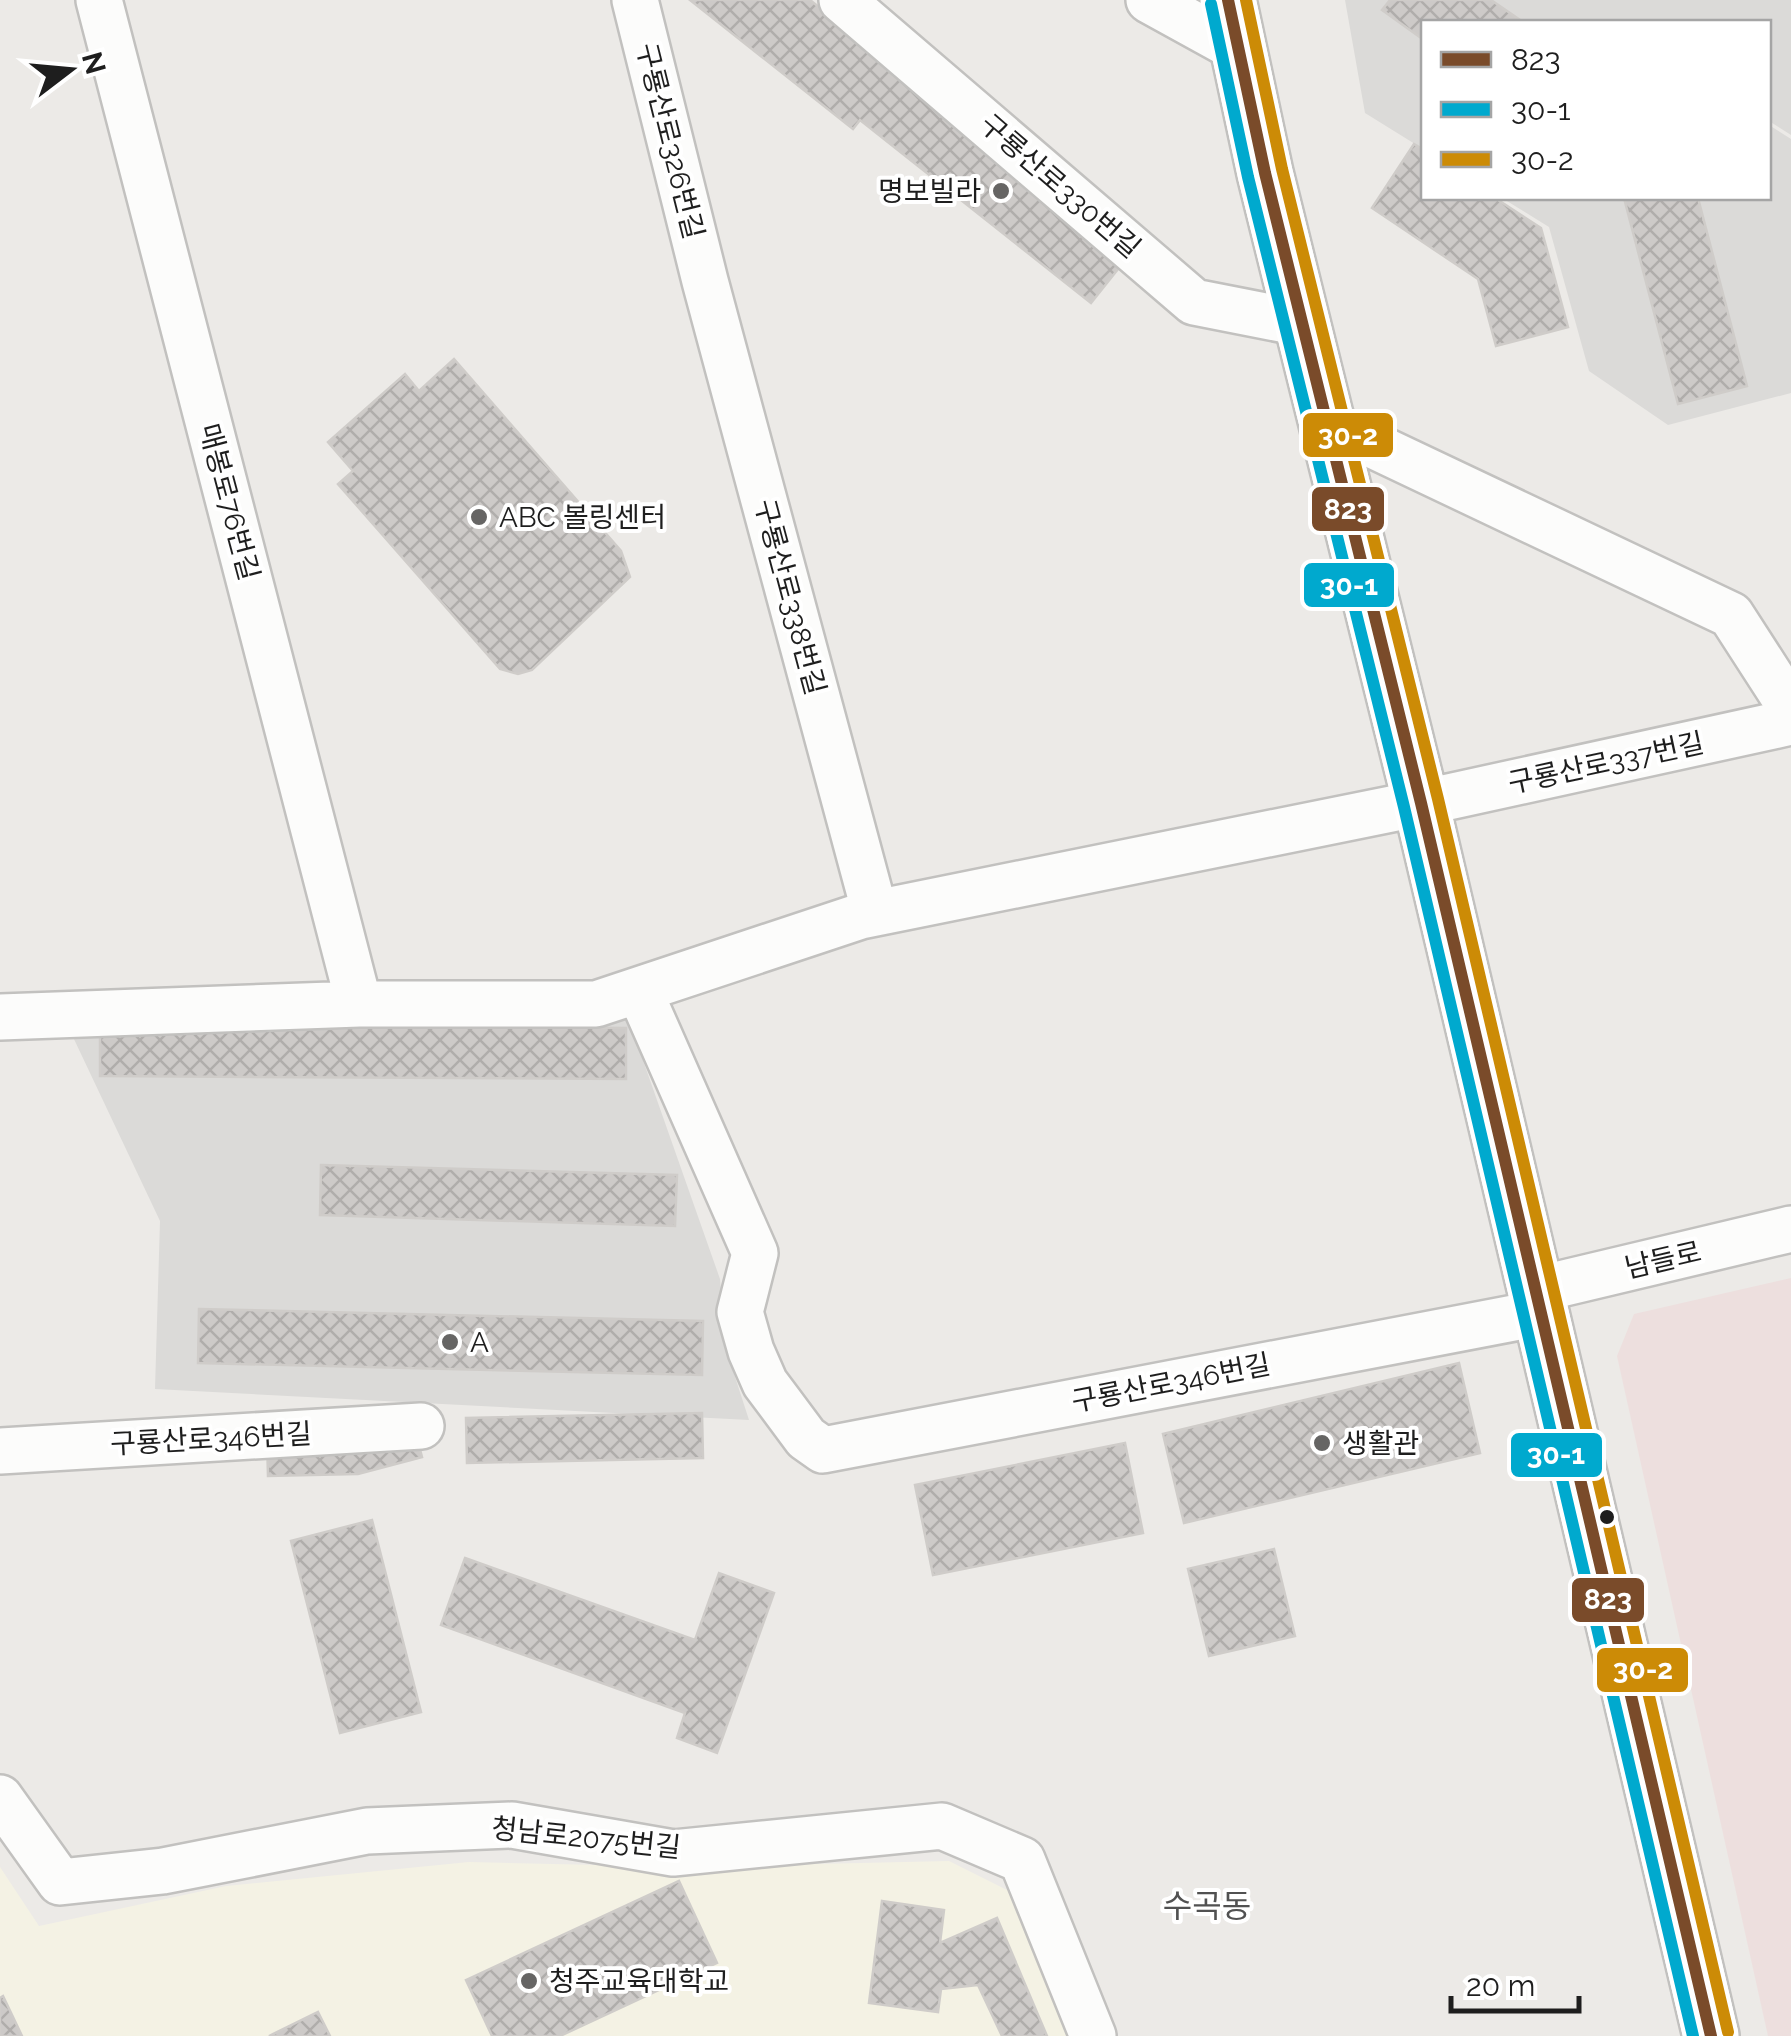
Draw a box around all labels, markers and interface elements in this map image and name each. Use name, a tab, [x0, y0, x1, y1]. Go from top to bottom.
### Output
north arrow	[20, 20, 120, 120]
legend	[1421, 20, 1771, 200]
street label: 구룡산로326번길	[630, 39, 710, 243]
text: 823	[1511, 42, 1560, 77]
text: N	[75, 48, 112, 78]
text: 30-1	[1511, 92, 1571, 127]
street label: 구룡산로330번길	[973, 107, 1147, 265]
text: 30-2	[1511, 142, 1574, 177]
place label: 명보빌라	[878, 175, 981, 208]
marker: 명보빌라	[990, 180, 1012, 202]
line badge: 30-2	[1301, 411, 1395, 459]
text: 30-2	[1318, 419, 1378, 452]
street label: 매봉로76번길	[192, 420, 266, 584]
line badge: 823	[1310, 485, 1386, 533]
text: 823	[1324, 493, 1372, 526]
street label: 구룡산로338번길	[748, 496, 832, 698]
place label: ABC 볼링센터	[499, 501, 666, 534]
marker: ABC 볼링센터	[468, 506, 490, 528]
line badge: 30-1	[1302, 561, 1396, 609]
text: 30-1	[1320, 569, 1378, 602]
street label: 구룡산로337번길	[1505, 726, 1707, 800]
street label: 남들로	[1622, 1235, 1704, 1285]
place label: A	[470, 1326, 489, 1359]
marker: A	[439, 1331, 461, 1353]
street label: 구룡산로346번길	[1069, 1348, 1273, 1418]
street label: 구룡산로346번길	[109, 1417, 313, 1461]
place label: 생활관	[1342, 1427, 1419, 1460]
line badge: 30-1	[1509, 1431, 1604, 1479]
marker: 생활관	[1311, 1432, 1333, 1454]
text: 30-1	[1527, 1438, 1585, 1471]
unlabelled marker	[1597, 1507, 1617, 1527]
line badge: 823	[1570, 1576, 1646, 1624]
text: 823	[1584, 1583, 1632, 1616]
line badge: 30-2	[1595, 1646, 1690, 1694]
text: 30-2	[1613, 1653, 1673, 1686]
street label: 청남로2075번길	[490, 1812, 682, 1864]
district label: 수곡동	[1163, 1887, 1251, 1924]
scale bar	[1451, 1951, 1578, 2013]
place label: 청주교육대학교	[549, 1965, 729, 1998]
text: 20 m	[1466, 1968, 1535, 2003]
marker: 청주교육대학교	[518, 1970, 540, 1992]

